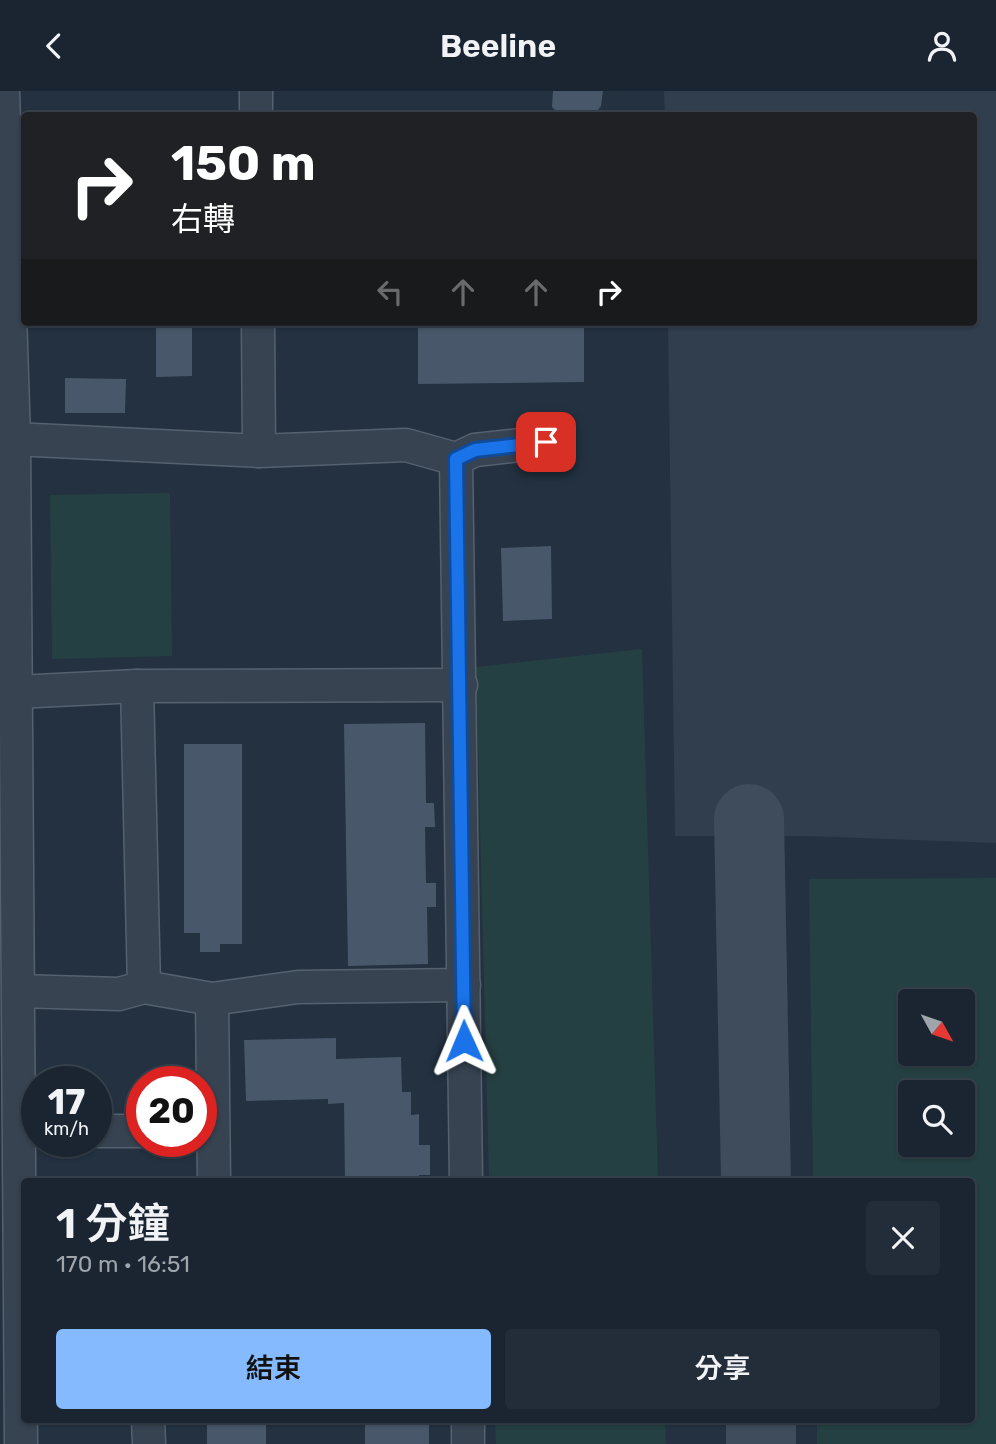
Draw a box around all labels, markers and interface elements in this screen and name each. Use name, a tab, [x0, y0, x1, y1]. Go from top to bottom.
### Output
icon: back	[35, 27, 73, 65]
text: Beeline	[440, 27, 556, 65]
icon: person	[923, 27, 961, 65]
text: 150 m	[171, 134, 316, 192]
icon: right	[56, 140, 147, 231]
text: 右轉	[171, 200, 235, 238]
icon: left	[371, 273, 409, 311]
icon: ahead	[444, 273, 482, 311]
icon: ahead	[517, 273, 555, 311]
icon: right	[590, 273, 628, 311]
pin	[516, 412, 576, 472]
icon: arrive	[527, 423, 565, 461]
north arrow	[898, 989, 975, 1066]
map controls	[898, 989, 975, 1157]
position arrow	[427, 1004, 501, 1078]
speed limit sign: 20	[126, 1066, 217, 1157]
button: search	[898, 1080, 975, 1157]
text: 17	[48, 1081, 85, 1123]
text: km/h	[44, 1118, 89, 1140]
text: 1 分鐘	[56, 1199, 169, 1249]
button: close	[866, 1201, 940, 1275]
text: 170 m · 16:51	[56, 1250, 190, 1278]
button: 結束	[56, 1329, 491, 1409]
button: 分享	[505, 1329, 940, 1409]

